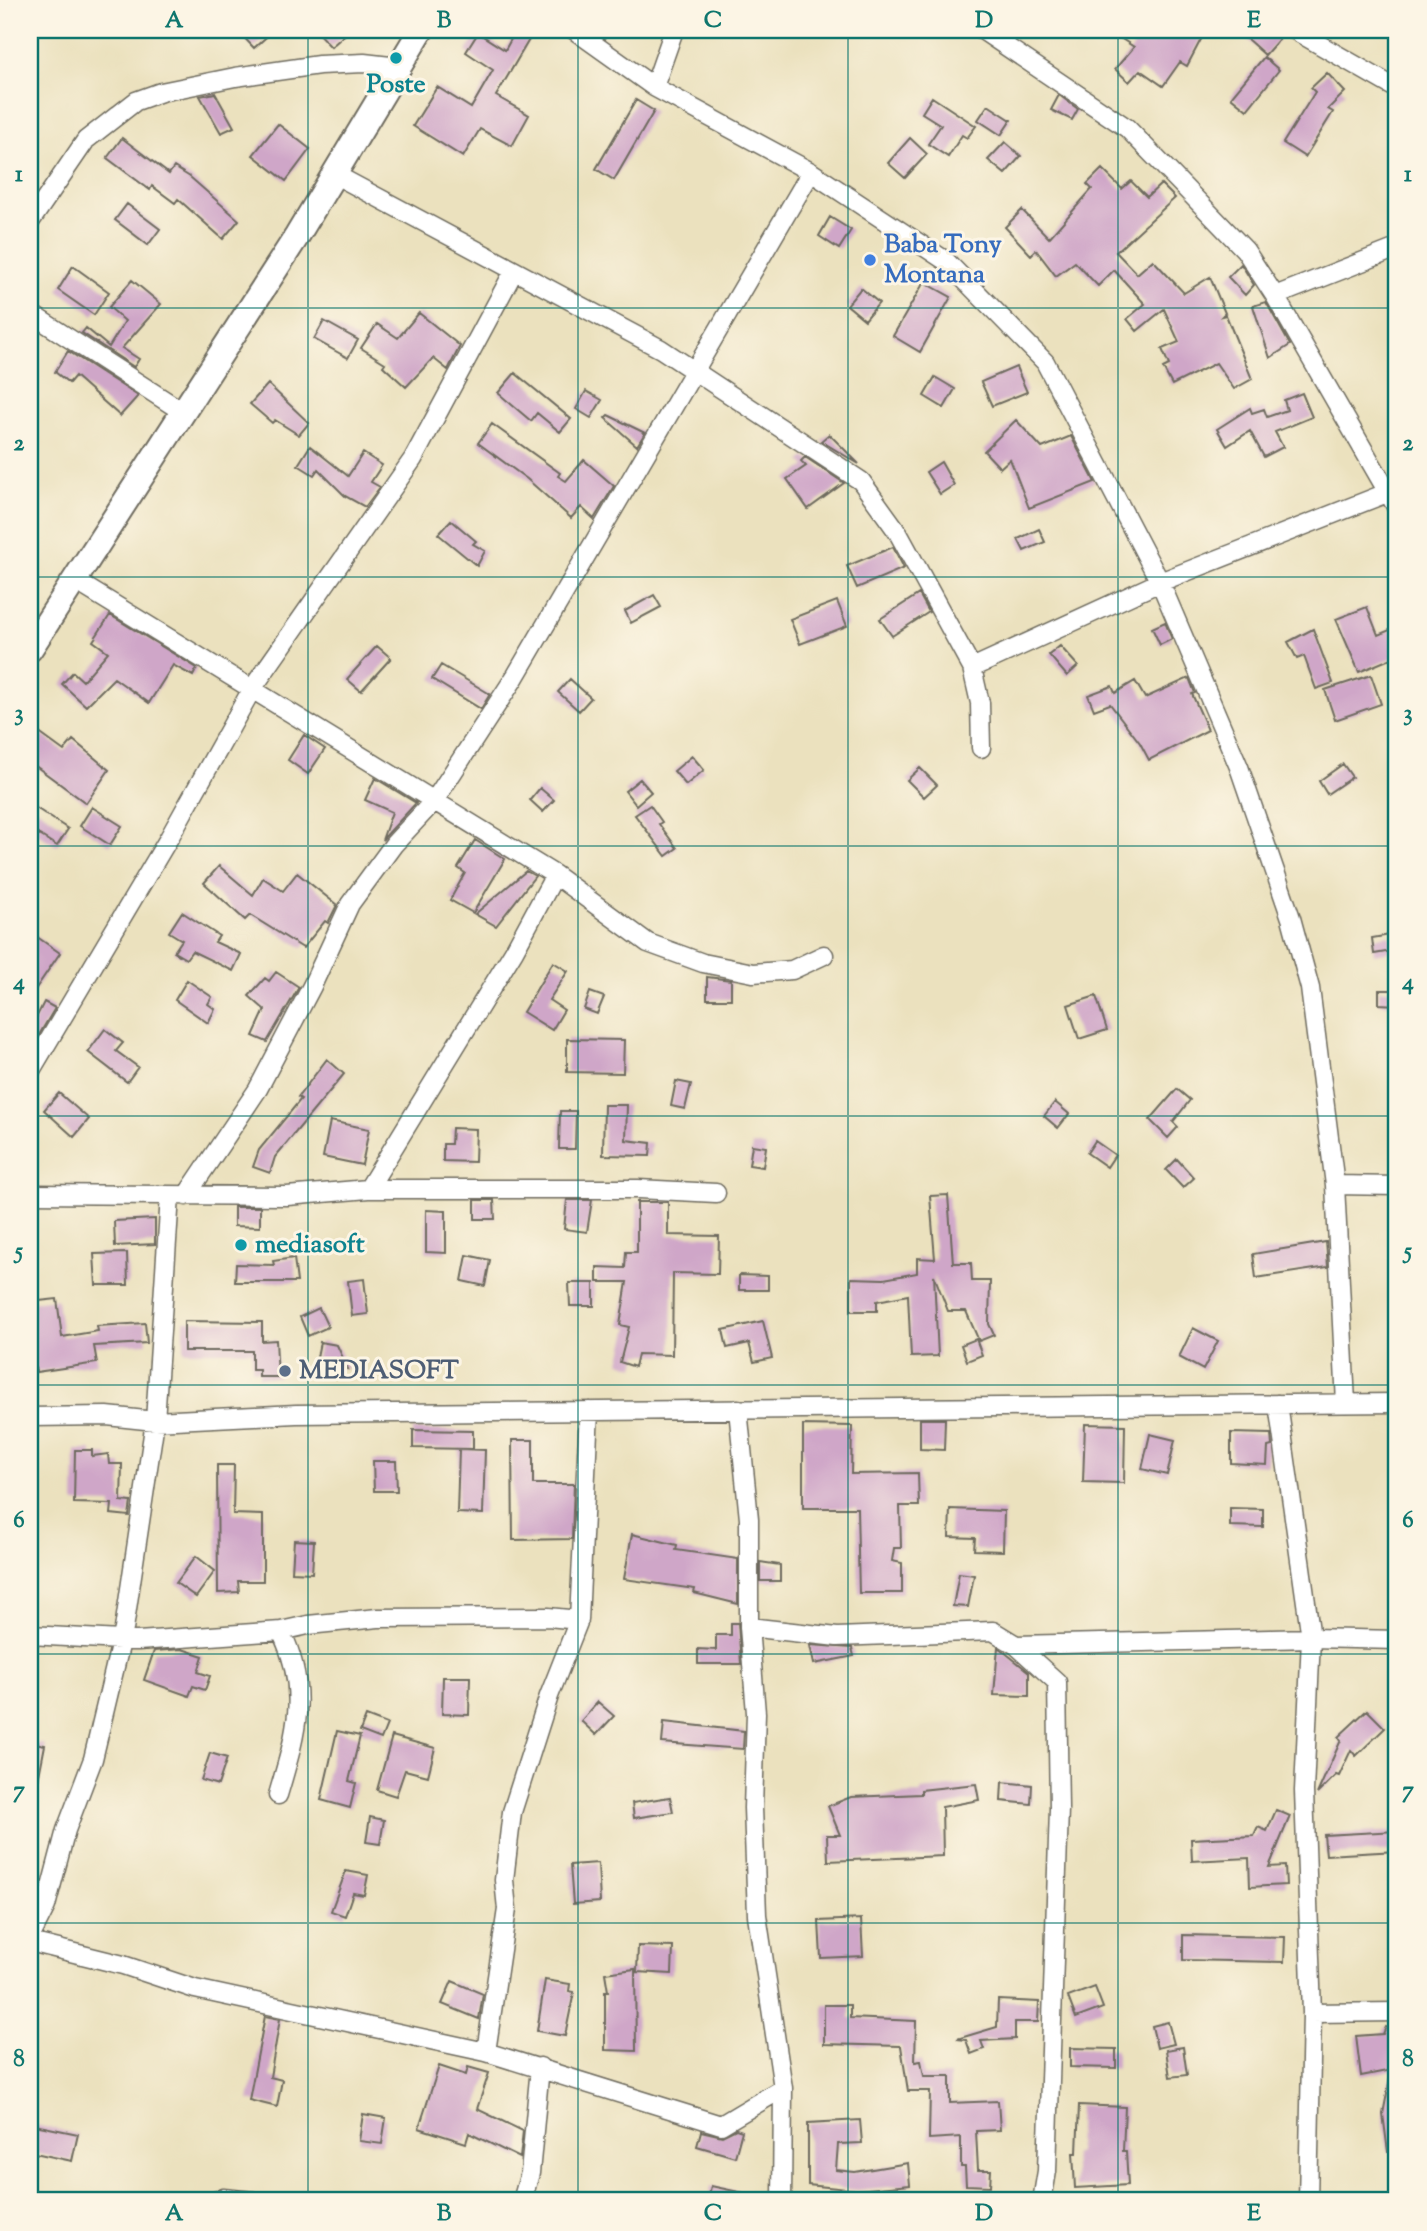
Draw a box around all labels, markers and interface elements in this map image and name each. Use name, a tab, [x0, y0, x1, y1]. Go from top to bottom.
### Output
text: A	[165, 5, 184, 38]
text: B	[437, 5, 452, 38]
text: C	[704, 5, 722, 38]
text: D	[975, 5, 993, 38]
text: E	[1247, 5, 1261, 38]
marker: Poste	[388, 50, 404, 66]
place label: Poste	[367, 67, 426, 104]
text: 1	[15, 159, 23, 192]
text: 1	[1404, 159, 1412, 192]
place label: Baba Tony Montana	[884, 227, 1002, 294]
marker: Baba Tony Montana	[862, 252, 878, 268]
text: 2	[14, 428, 25, 461]
text: 2	[1403, 428, 1414, 461]
text: 3	[14, 698, 24, 731]
text: 3	[1403, 698, 1413, 731]
text: 4	[12, 967, 25, 1000]
text: 4	[1401, 967, 1414, 1000]
place label: mediasoft	[255, 1227, 365, 1264]
text: 5	[13, 1236, 23, 1269]
text: 5	[1402, 1236, 1412, 1269]
marker: mediasoft	[233, 1237, 249, 1253]
place label: MEDIASOFT	[299, 1353, 460, 1390]
marker: MEDIASOFT	[277, 1363, 293, 1379]
text: 6	[13, 1505, 25, 1538]
text: 6	[1402, 1505, 1414, 1538]
text: 7	[13, 1775, 25, 1808]
text: 7	[1402, 1775, 1414, 1808]
text: 8	[13, 2044, 25, 2077]
text: 8	[1402, 2044, 1414, 2077]
text: A	[165, 2198, 184, 2231]
text: B	[437, 2198, 452, 2231]
text: C	[704, 2198, 722, 2231]
text: D	[975, 2198, 993, 2231]
text: E	[1247, 2198, 1261, 2231]

